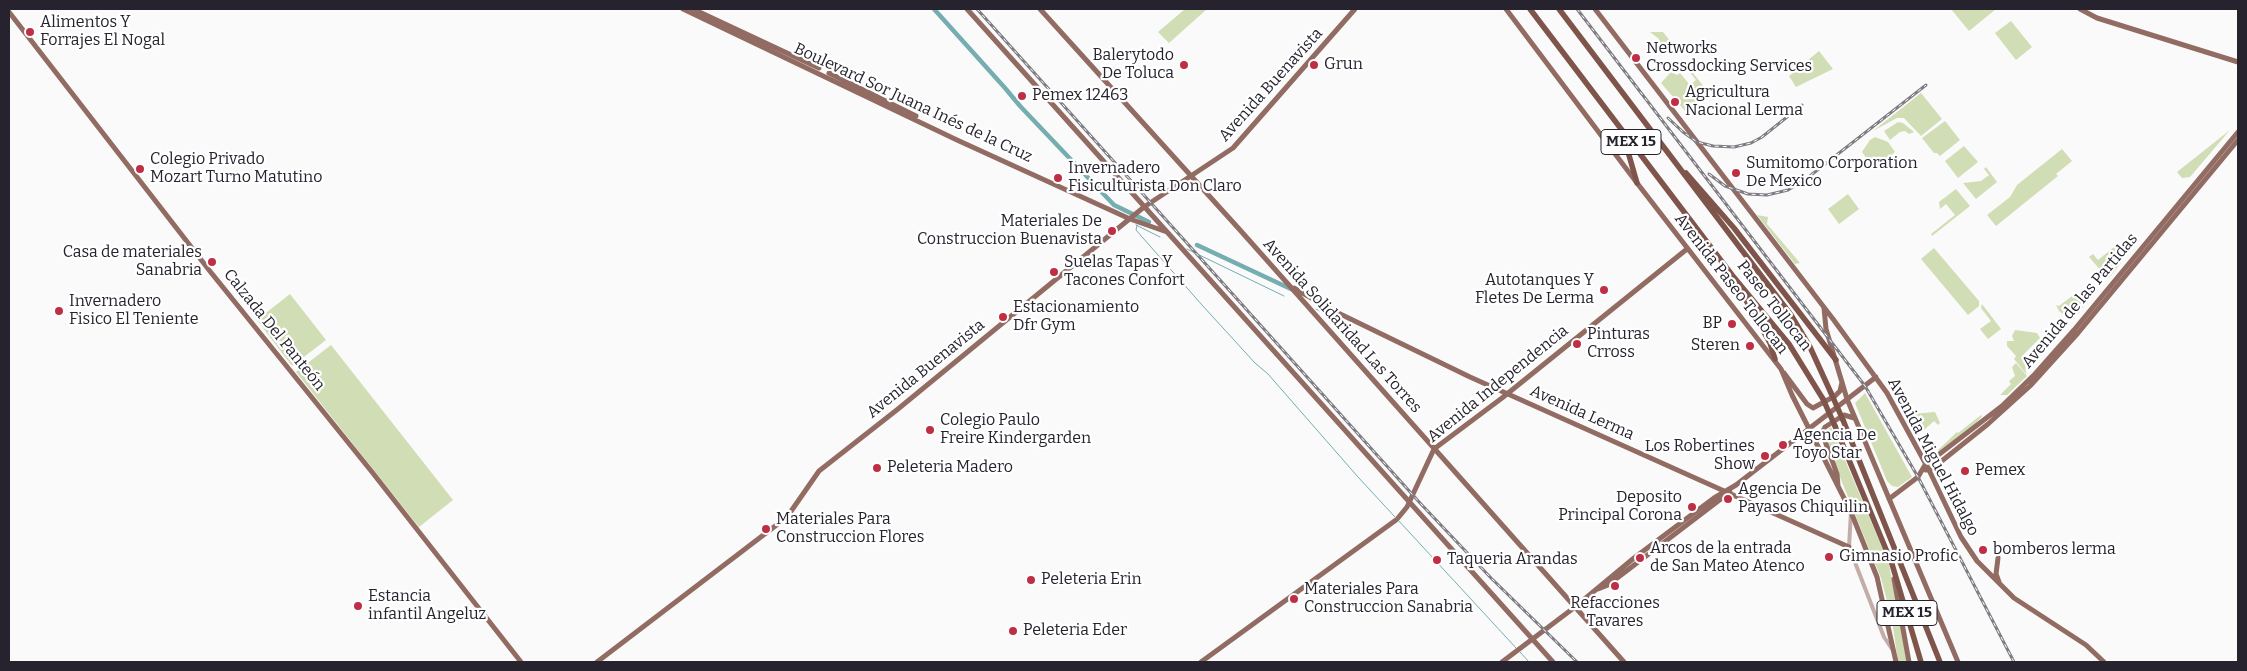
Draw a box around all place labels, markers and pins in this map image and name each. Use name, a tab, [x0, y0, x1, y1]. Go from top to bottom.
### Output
place label: Alimentos Y Forrajes El Nogal	[40, 13, 165, 51]
marker: Alimentos Y Forrajes El Nogal	[24, 26, 36, 38]
place label: Networks Crossdocking Services	[1646, 39, 1812, 77]
place label: Balerytodo De Toluca	[1093, 46, 1174, 84]
marker: Networks Crossdocking Services	[1630, 52, 1642, 64]
place label: Grun	[1324, 55, 1363, 75]
marker: Balerytodo De Toluca	[1178, 59, 1190, 71]
marker: Grun	[1308, 59, 1320, 71]
place label: Agricultura Nacional Lerma	[1685, 83, 1803, 121]
place label: Pemex 12463	[1032, 86, 1128, 106]
marker: Pemex 12463	[1016, 90, 1028, 102]
marker: Agricultura Nacional Lerma	[1669, 96, 1681, 108]
place label: Colegio Privado Mozart Turno Matutino	[150, 150, 322, 188]
place label: Sumitomo Corporation De Mexico	[1746, 154, 1918, 192]
place label: Invernadero Fisiculturista Don Claro	[1068, 159, 1242, 197]
marker: Colegio Privado Mozart Turno Matutino	[134, 163, 146, 175]
marker: Sumitomo Corporation De Mexico	[1730, 167, 1742, 179]
marker: Invernadero Fisiculturista Don Claro	[1052, 172, 1064, 184]
place label: Materiales De Construccion Buenavista	[917, 212, 1102, 250]
marker: Materiales De Construccion Buenavista	[1106, 225, 1118, 237]
place label: Casa de materiales Sanabria	[63, 243, 202, 281]
place label: Suelas Tapas Y Tacones Confort	[1064, 253, 1185, 291]
marker: Casa de materiales Sanabria	[206, 256, 218, 268]
marker: Suelas Tapas Y Tacones Confort	[1048, 266, 1060, 278]
place label: Autotanques Y Fletes De Lerma	[1475, 271, 1594, 309]
marker: Autotanques Y Fletes De Lerma	[1598, 284, 1610, 296]
place label: Invernadero Fisico El Teniente	[69, 292, 198, 330]
place label: Estacionamiento Dfr Gym	[1013, 298, 1139, 336]
marker: Invernadero Fisico El Teniente	[53, 305, 65, 317]
marker: Estacionamiento Dfr Gym	[997, 311, 1009, 323]
place label: BP	[1703, 314, 1722, 334]
marker: BP	[1726, 318, 1738, 330]
place label: Pinturas Crross	[1587, 325, 1650, 363]
place label: Steren	[1691, 336, 1740, 356]
marker: Pinturas Crross	[1571, 338, 1583, 350]
marker: Steren	[1744, 340, 1756, 352]
place label: Colegio Paulo Freire Kindergarden	[940, 411, 1091, 449]
marker: Colegio Paulo Freire Kindergarden	[924, 424, 936, 436]
place label: Agencia De Toyo Star	[1793, 426, 1876, 464]
place label: Los Robertines Show	[1645, 437, 1755, 475]
marker: Agencia De Toyo Star	[1777, 439, 1789, 451]
marker: Los Robertines Show	[1759, 450, 1771, 462]
place label: Peleteria Madero	[887, 458, 1013, 478]
place label: Pemex	[1975, 461, 2025, 481]
marker: Peleteria Madero	[871, 462, 883, 474]
marker: Pemex	[1959, 465, 1971, 477]
place label: Agencia De Payasos Chiquilin	[1738, 480, 1868, 518]
place label: Deposito Principal Corona	[1558, 488, 1682, 526]
marker: Agencia De Payasos Chiquilin	[1722, 493, 1734, 505]
marker: Deposito Principal Corona	[1686, 501, 1698, 513]
place label: Materiales Para Construccion Flores	[776, 510, 924, 548]
marker: Materiales Para Construccion Flores	[760, 523, 772, 535]
place label: Arcos de la entrada de San Mateo Atenco	[1650, 539, 1805, 577]
place label: bomberos lerma	[1993, 540, 2116, 560]
marker: bomberos lerma	[1977, 544, 1989, 556]
place label: Gimnasio Profic	[1839, 547, 1959, 567]
place label: Taqueria Arandas	[1447, 550, 1578, 570]
marker: Gimnasio Profic	[1823, 551, 1835, 563]
marker: Arcos de la entrada de San Mateo Atenco	[1634, 552, 1646, 564]
marker: Taqueria Arandas	[1431, 554, 1443, 566]
place label: Peleteria Erin	[1041, 570, 1142, 590]
marker: Peleteria Erin	[1025, 574, 1037, 586]
place label: Materiales Para Construccion Sanabria	[1304, 580, 1473, 618]
marker: Refacciones Tavares	[1609, 580, 1621, 592]
place label: Estancia infantil Angeluz	[368, 587, 486, 625]
marker: Materiales Para Construccion Sanabria	[1288, 593, 1300, 605]
place label: Refacciones Tavares	[1570, 594, 1660, 632]
marker: Estancia infantil Angeluz	[352, 600, 364, 612]
place label: Peleteria Eder	[1023, 621, 1127, 641]
marker: Peleteria Eder	[1007, 625, 1019, 637]

